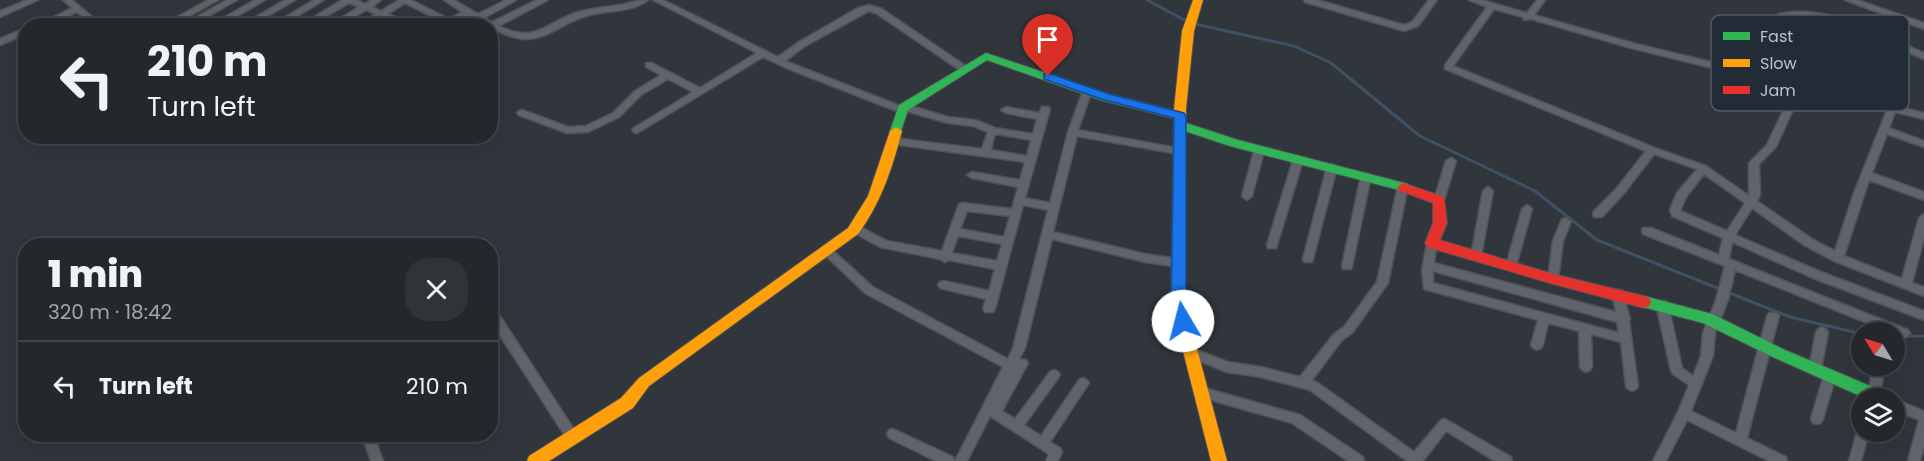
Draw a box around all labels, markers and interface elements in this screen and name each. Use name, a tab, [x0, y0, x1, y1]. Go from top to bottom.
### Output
pin	[1022, 14, 1073, 76]
legend	[1711, 15, 1909, 111]
icon: arrive	[1031, 23, 1064, 56]
text: Fast	[1760, 25, 1793, 48]
text: 210 m	[147, 32, 268, 91]
icon: left	[48, 42, 126, 120]
text: Slow	[1760, 52, 1797, 75]
text: Jam	[1760, 79, 1796, 102]
text: Turn left	[147, 88, 256, 125]
text: 1 min	[48, 249, 143, 300]
button: close	[405, 258, 468, 321]
position arrow	[1151, 289, 1215, 353]
text: 320 m · 18:42	[48, 298, 172, 326]
north arrow	[1851, 322, 1905, 376]
map controls	[1851, 322, 1905, 442]
icon: left	[48, 370, 81, 403]
text: Turn left	[99, 371, 193, 402]
text: 210 m	[406, 371, 468, 402]
button: layers	[1851, 388, 1905, 442]

